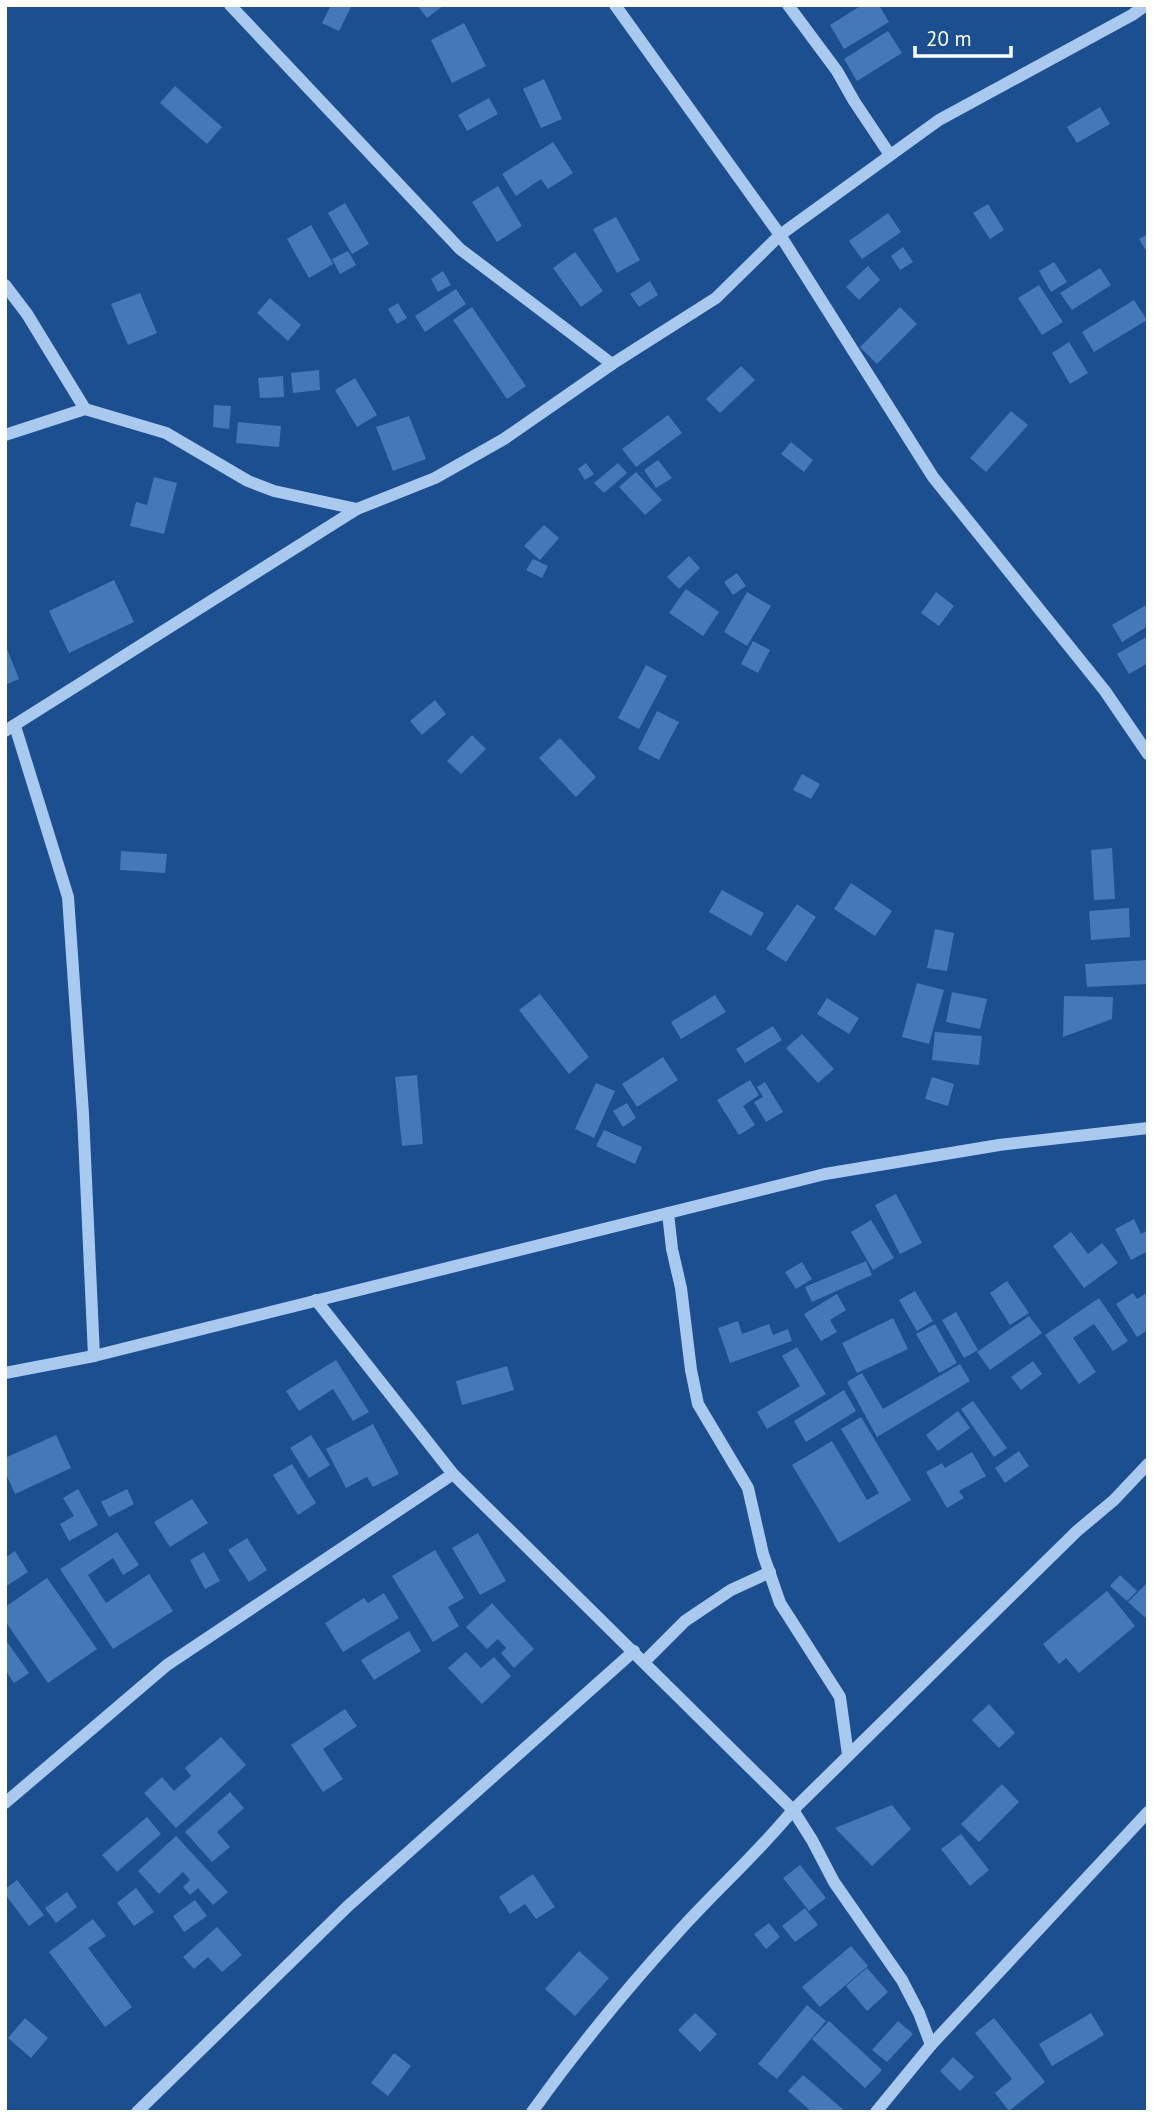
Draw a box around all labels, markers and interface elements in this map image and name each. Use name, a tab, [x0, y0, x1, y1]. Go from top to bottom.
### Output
scale bar	[915, 14, 1011, 58]
text: 20 m	[926, 25, 972, 52]

